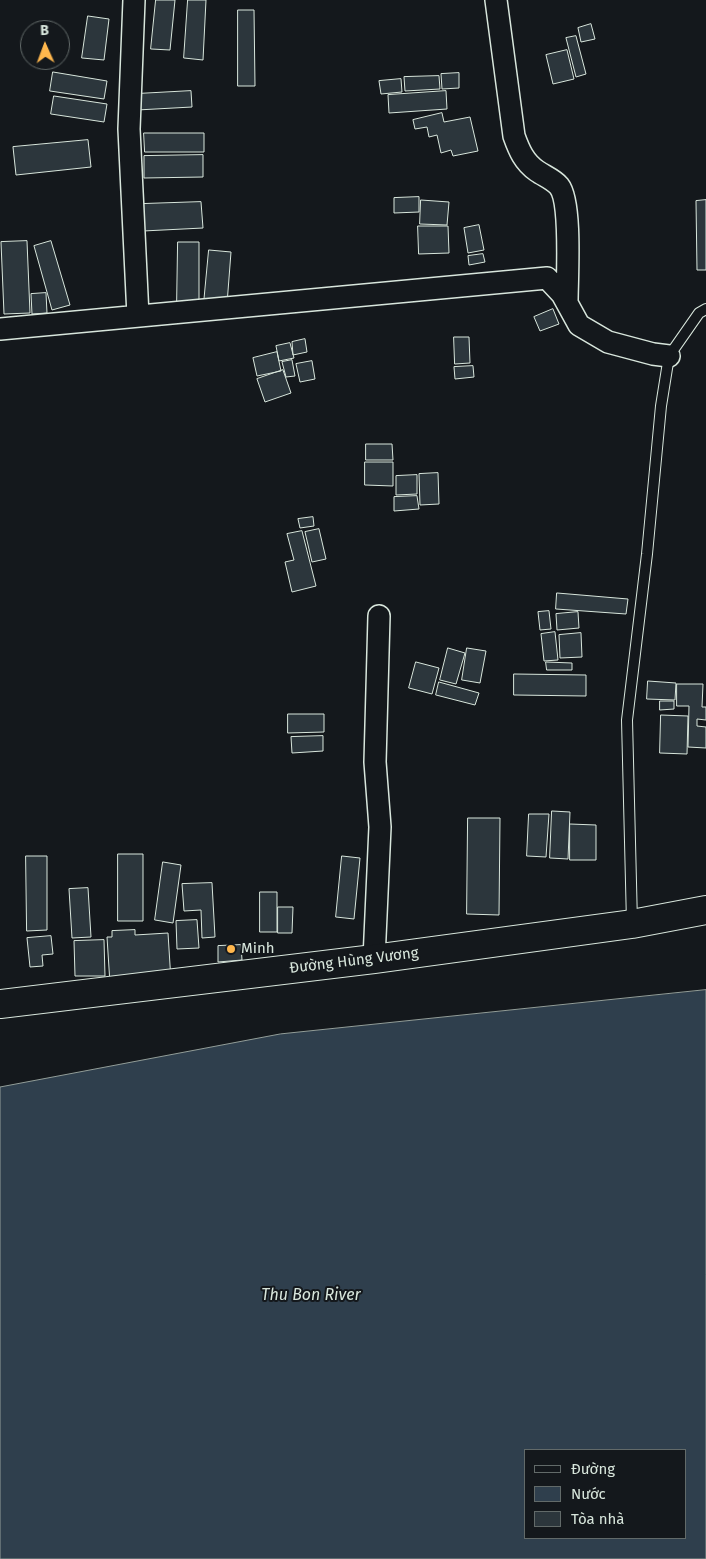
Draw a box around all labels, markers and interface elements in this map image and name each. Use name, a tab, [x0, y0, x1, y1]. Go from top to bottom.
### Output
north arrow	[20, 20, 70, 70]
text: B	[40, 22, 49, 39]
place label: Minh	[241, 940, 274, 958]
marker: Minh	[225, 943, 237, 955]
street label: Đường Hùng Vương	[288, 944, 420, 978]
water label: Thu Bon River	[261, 1286, 361, 1306]
legend	[524, 1449, 686, 1539]
text: Đường	[571, 1460, 615, 1478]
text: Nước	[571, 1485, 606, 1503]
text: Tòa nhà	[571, 1510, 624, 1528]

